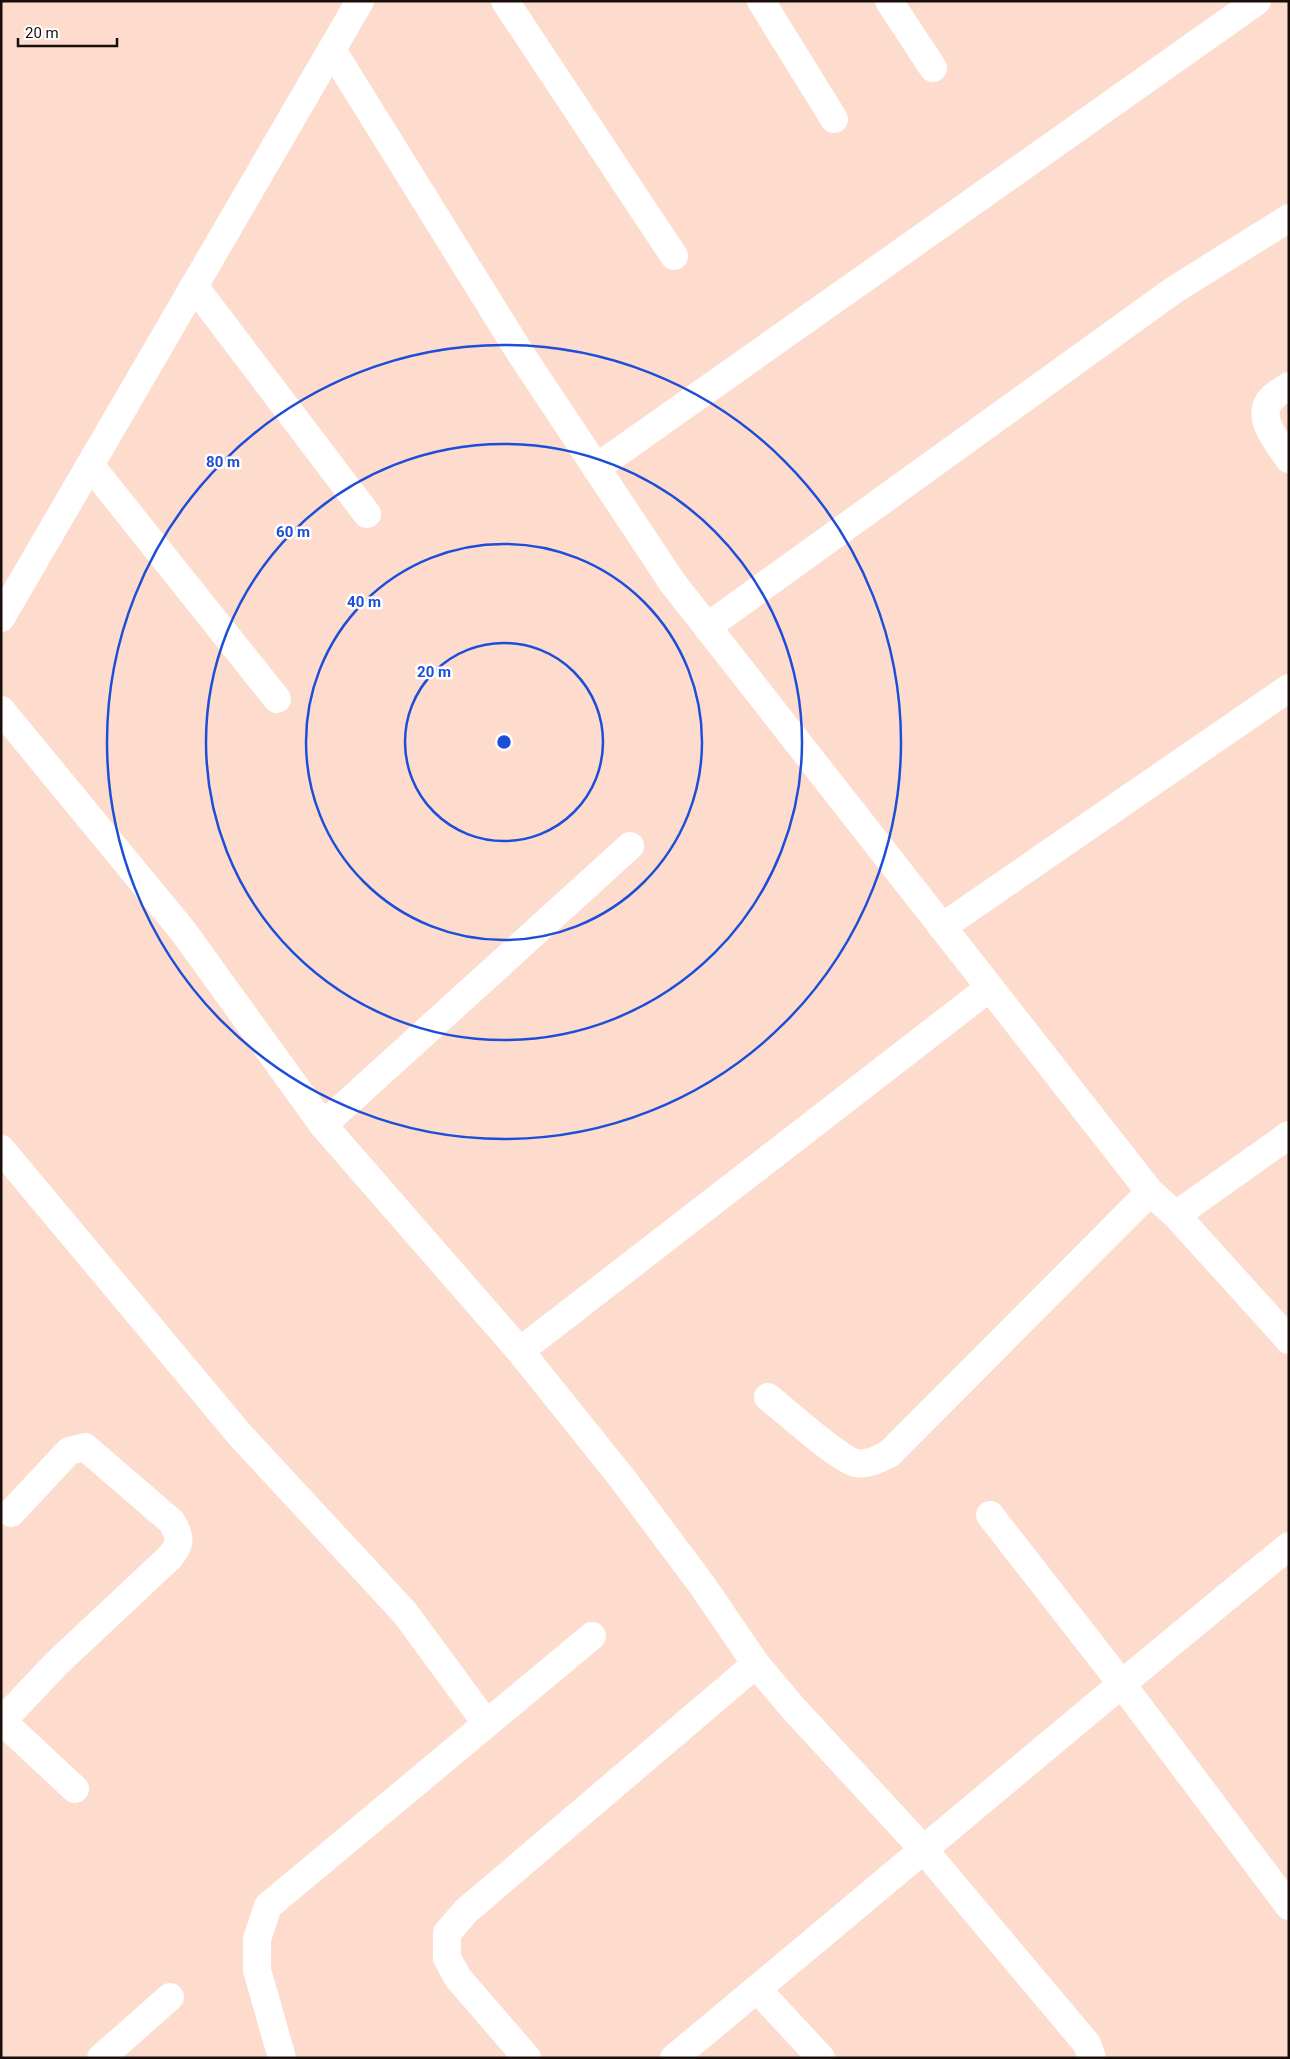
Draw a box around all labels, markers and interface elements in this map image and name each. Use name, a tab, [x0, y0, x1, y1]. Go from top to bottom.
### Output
scale bar	[18, 15, 116, 47]
text: 20 m	[25, 24, 59, 42]
text: 80 m	[206, 453, 240, 471]
text: 60 m	[276, 523, 310, 541]
text: 40 m	[347, 593, 381, 611]
text: 20 m	[417, 663, 451, 681]
centre of rings	[495, 733, 513, 751]

